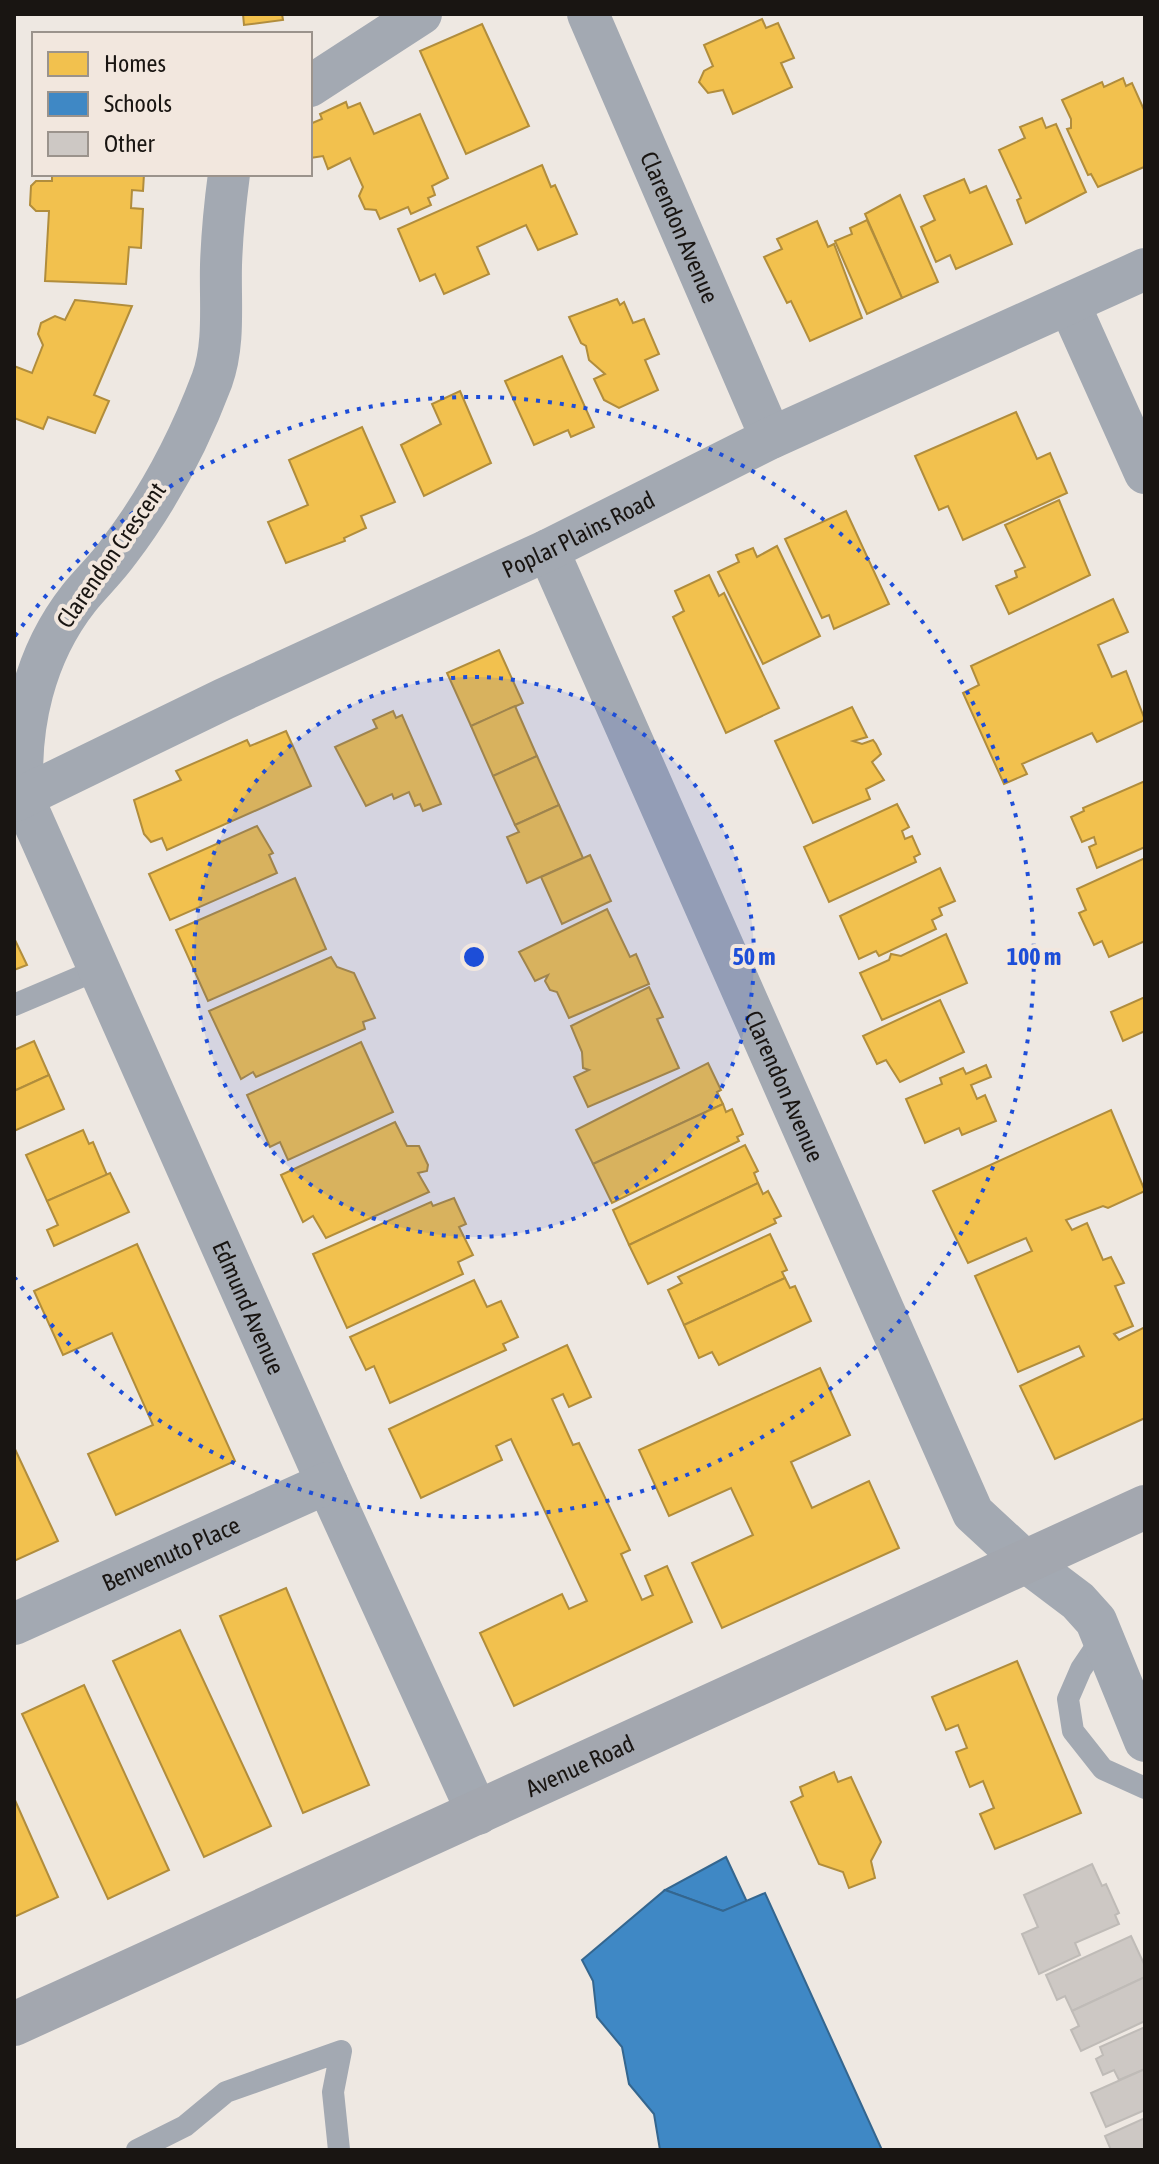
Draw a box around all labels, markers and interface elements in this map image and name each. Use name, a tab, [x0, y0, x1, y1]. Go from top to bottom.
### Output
legend	[32, 32, 312, 176]
text: Homes	[104, 50, 166, 77]
text: Schools	[104, 90, 172, 117]
text: Other	[104, 130, 155, 157]
street label: Clarendon Avenue	[635, 147, 724, 307]
street label: Clarendon Crescent	[51, 477, 171, 633]
street label: Poplar Plains Road	[498, 485, 659, 583]
centre of rings	[460, 943, 488, 971]
text: 50 m	[732, 943, 776, 970]
text: 100 m	[1007, 943, 1061, 970]
street label: Clarendon Avenue	[740, 1007, 830, 1166]
street label: Edmund Avenue	[208, 1236, 290, 1378]
street label: Benvenuto Place	[98, 1511, 244, 1596]
street label: Avenue Road	[522, 1729, 638, 1802]

